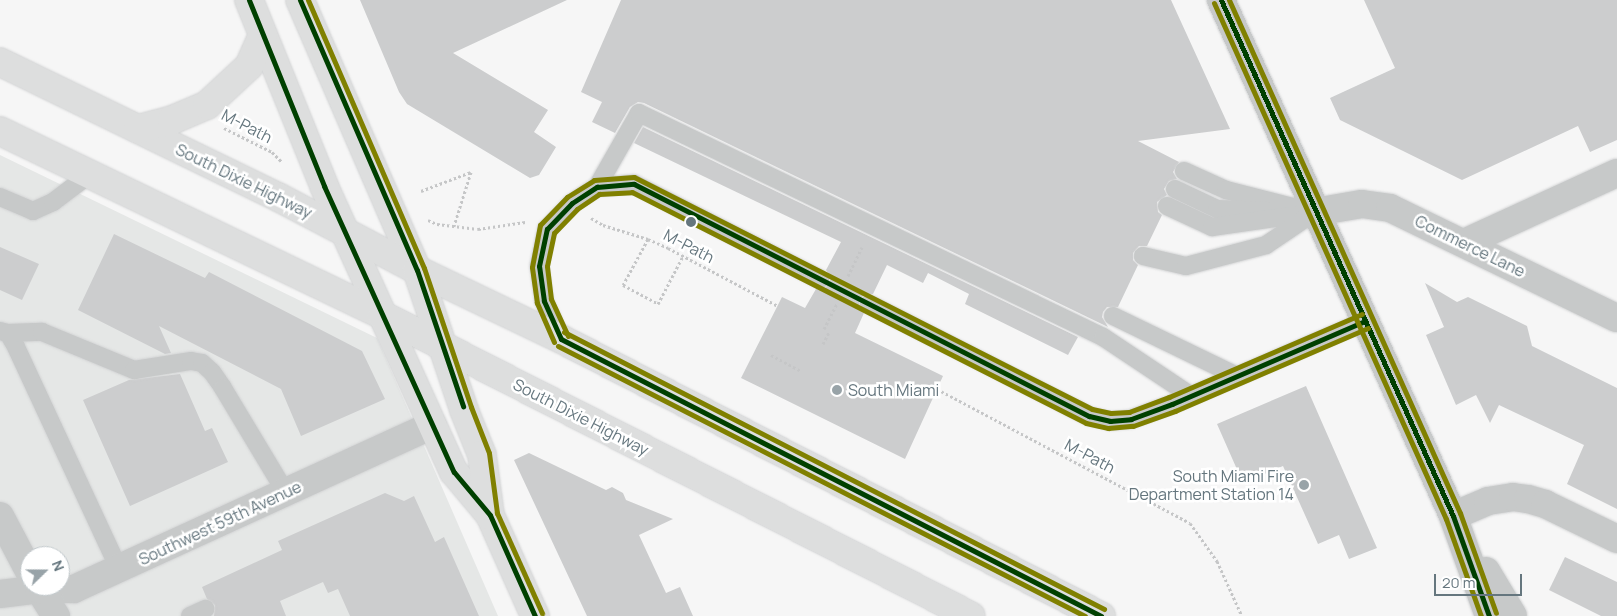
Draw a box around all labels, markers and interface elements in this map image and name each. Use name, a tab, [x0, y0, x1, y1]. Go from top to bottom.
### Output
street label: M-Path	[218, 105, 276, 147]
street label: South Dixie Highway	[173, 140, 315, 222]
street label: Commerce Lane	[1412, 211, 1528, 281]
unlabelled marker	[686, 217, 696, 227]
street label: M-Path	[660, 225, 718, 267]
street label: South Dixie Highway	[510, 375, 652, 459]
place label: South Miami	[848, 380, 939, 400]
marker: South Miami	[830, 383, 844, 397]
street label: M-Path	[1062, 435, 1118, 477]
place label: South Miami Fire Department Station 14	[1129, 466, 1294, 504]
street label: Southwest 59th Avenue	[136, 477, 304, 569]
marker: South Miami Fire Department Station 14	[1298, 479, 1310, 491]
north arrow	[20, 546, 70, 596]
text: N	[48, 557, 69, 574]
scale bar	[1437, 564, 1524, 596]
text: 20 m	[1442, 572, 1475, 593]

